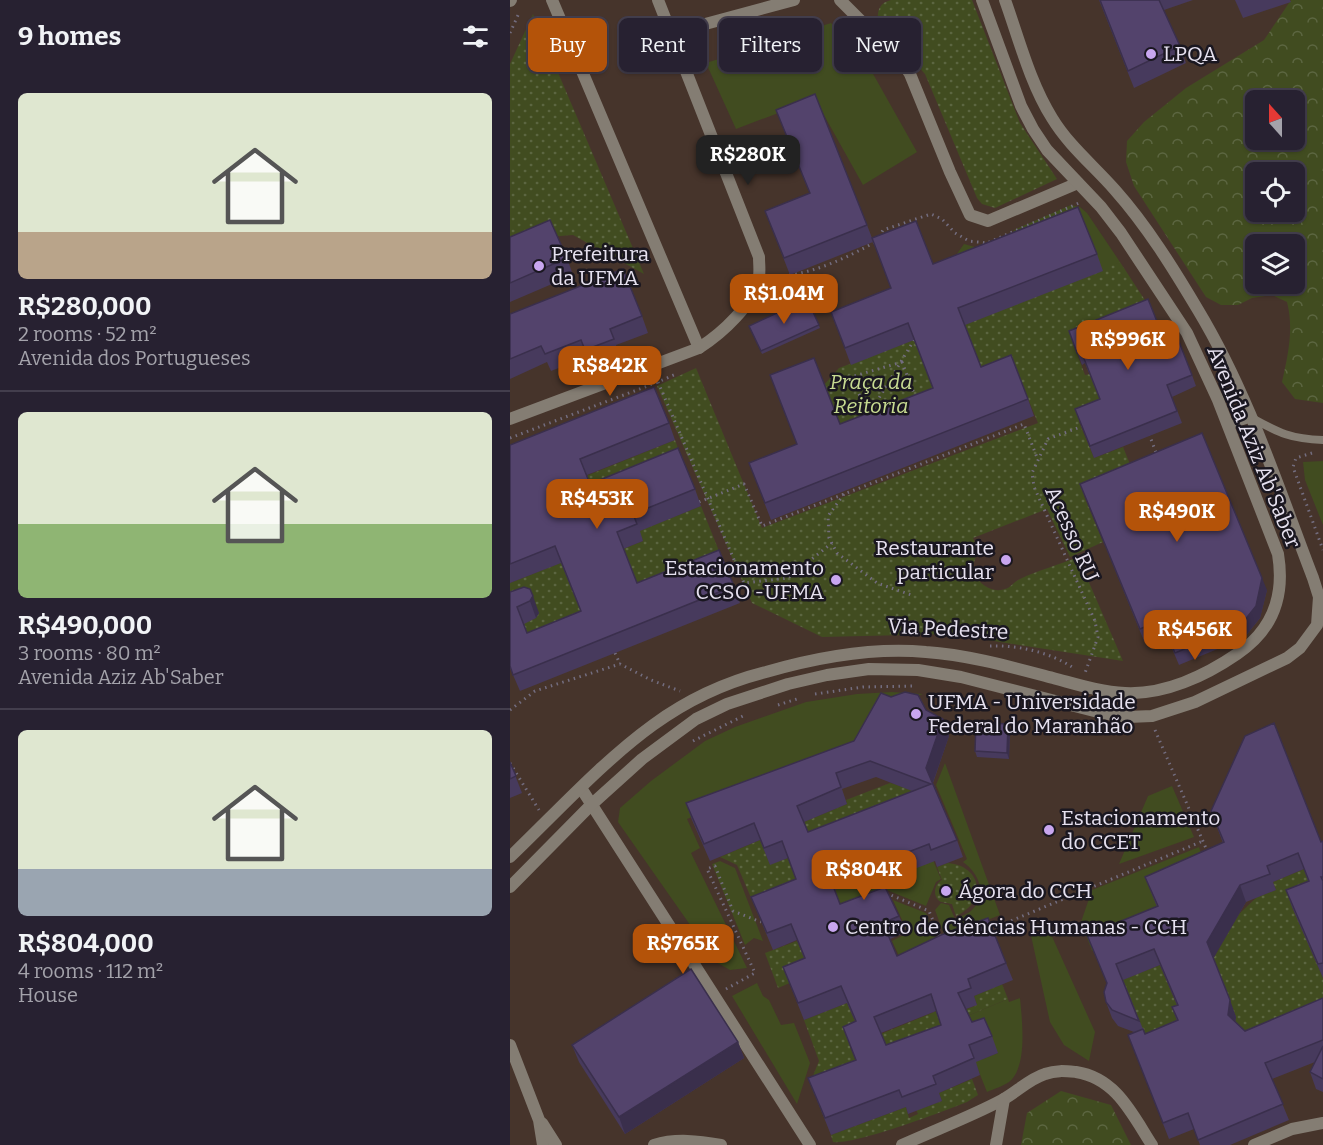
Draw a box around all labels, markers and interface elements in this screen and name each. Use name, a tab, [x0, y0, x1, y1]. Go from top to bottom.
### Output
chip: Buy	[528, 18, 607, 72]
chip: Rent	[619, 18, 707, 72]
chip: Filters	[719, 18, 822, 72]
chip: New	[834, 18, 921, 72]
icon: filters	[459, 20, 492, 53]
text: 9 homes	[18, 21, 121, 52]
place label: LPQA	[1163, 41, 1217, 67]
marker: LPQA	[1144, 47, 1158, 61]
north arrow	[1245, 90, 1305, 150]
map controls	[1245, 90, 1305, 294]
icon: home	[201, 132, 309, 240]
pin: R$280K	[699, 135, 797, 186]
text: R$280K	[710, 142, 786, 166]
button: locate	[1245, 162, 1305, 222]
button: layers	[1245, 234, 1305, 294]
place label: Prefeitura da UFMA	[551, 241, 650, 291]
marker: Prefeitura da UFMA	[532, 259, 546, 273]
pin: R$1.04M	[729, 274, 839, 325]
text: R$1.04M	[744, 281, 824, 305]
text: R$280,000	[18, 291, 151, 322]
pin: R$996K	[1079, 320, 1177, 371]
text: 2 rooms · 52 m²	[18, 322, 157, 346]
text: R$996K	[1090, 327, 1166, 351]
street label: Avenida Aziz Ab'Saber	[1202, 342, 1306, 552]
text: Avenida dos Portugueses	[18, 346, 251, 370]
pin: R$842K	[561, 346, 659, 397]
text: R$842K	[572, 353, 648, 377]
park label: Praça da Reitoria	[829, 369, 913, 419]
icon: home	[201, 451, 309, 559]
pin: R$453K	[548, 479, 646, 530]
street label: Acesso RU	[1039, 482, 1105, 586]
text: R$453K	[560, 486, 634, 510]
pin: R$490K	[1128, 492, 1226, 543]
text: R$490K	[1139, 499, 1215, 523]
place label: Restaurante particular	[875, 535, 994, 585]
marker: Restaurante particular	[999, 553, 1013, 567]
place label: Estacionamento CCSO -UFMA	[665, 555, 824, 605]
marker: Estacionamento CCSO -UFMA	[829, 573, 843, 587]
text: R$490,000	[18, 610, 152, 641]
pin: R$456K	[1146, 610, 1244, 661]
street label: Via Pedestre	[887, 613, 1009, 645]
text: R$456K	[1158, 617, 1232, 641]
text: 3 rooms · 80 m²	[18, 641, 161, 665]
text: Avenida Aziz Ab'Saber	[18, 665, 224, 689]
place label: UFMA - Universidade Federal do Maranhão	[928, 689, 1136, 739]
marker: UFMA - Universidade Federal do Maranhão	[909, 707, 923, 721]
icon: home	[201, 769, 309, 877]
place label: Estacionamento do CCET	[1061, 805, 1220, 855]
marker: Estacionamento do CCET	[1042, 823, 1056, 837]
pin: R$804K	[815, 850, 913, 901]
text: R$804K	[826, 857, 902, 881]
place label: Ágora do CCH	[958, 878, 1092, 904]
marker: Ágora do CCH	[939, 884, 953, 898]
place label: Centro de Ciências Humanas - CCH	[845, 914, 1187, 940]
marker: Centro de Ciências Humanas - CCH	[826, 920, 840, 934]
pin: R$765K	[634, 924, 732, 975]
text: R$804,000	[18, 928, 154, 959]
text: R$765K	[647, 931, 719, 955]
text: 4 rooms · 112 m²	[18, 959, 163, 983]
text: House	[18, 983, 78, 1007]

